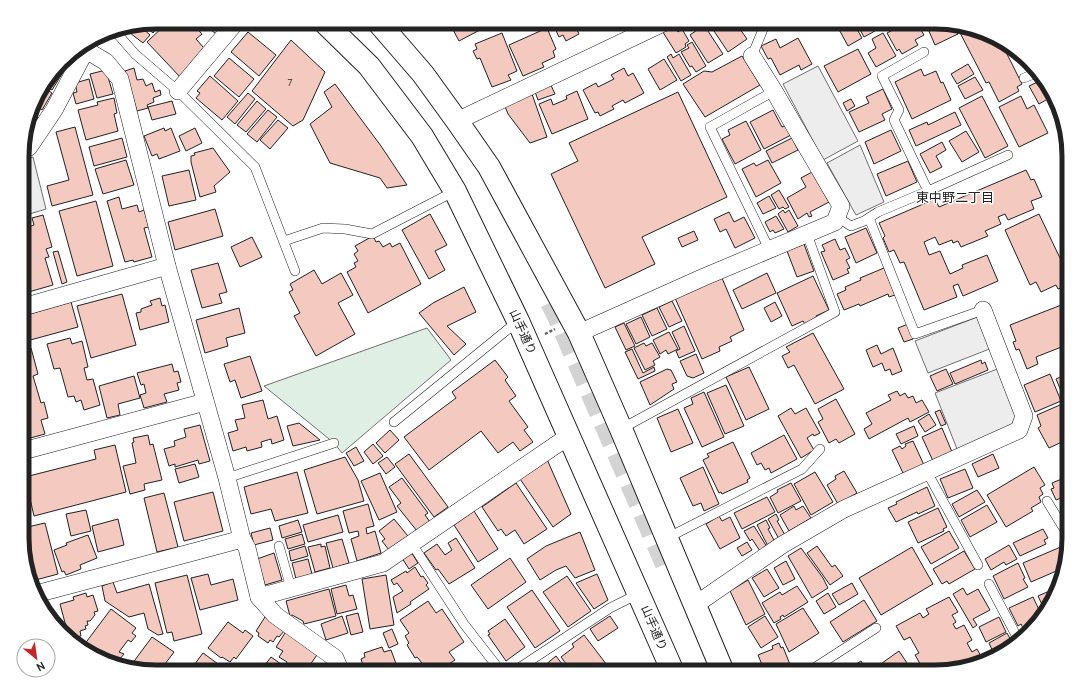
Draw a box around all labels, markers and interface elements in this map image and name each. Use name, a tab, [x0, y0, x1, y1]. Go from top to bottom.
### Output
house number: 7	[287, 76, 293, 89]
district label: 東中野二丁目	[916, 189, 994, 205]
street label: 山手通り	[507, 307, 540, 357]
street label: 山手通り	[638, 603, 671, 653]
north arrow	[16, 638, 56, 678]
text: N	[34, 659, 48, 675]

